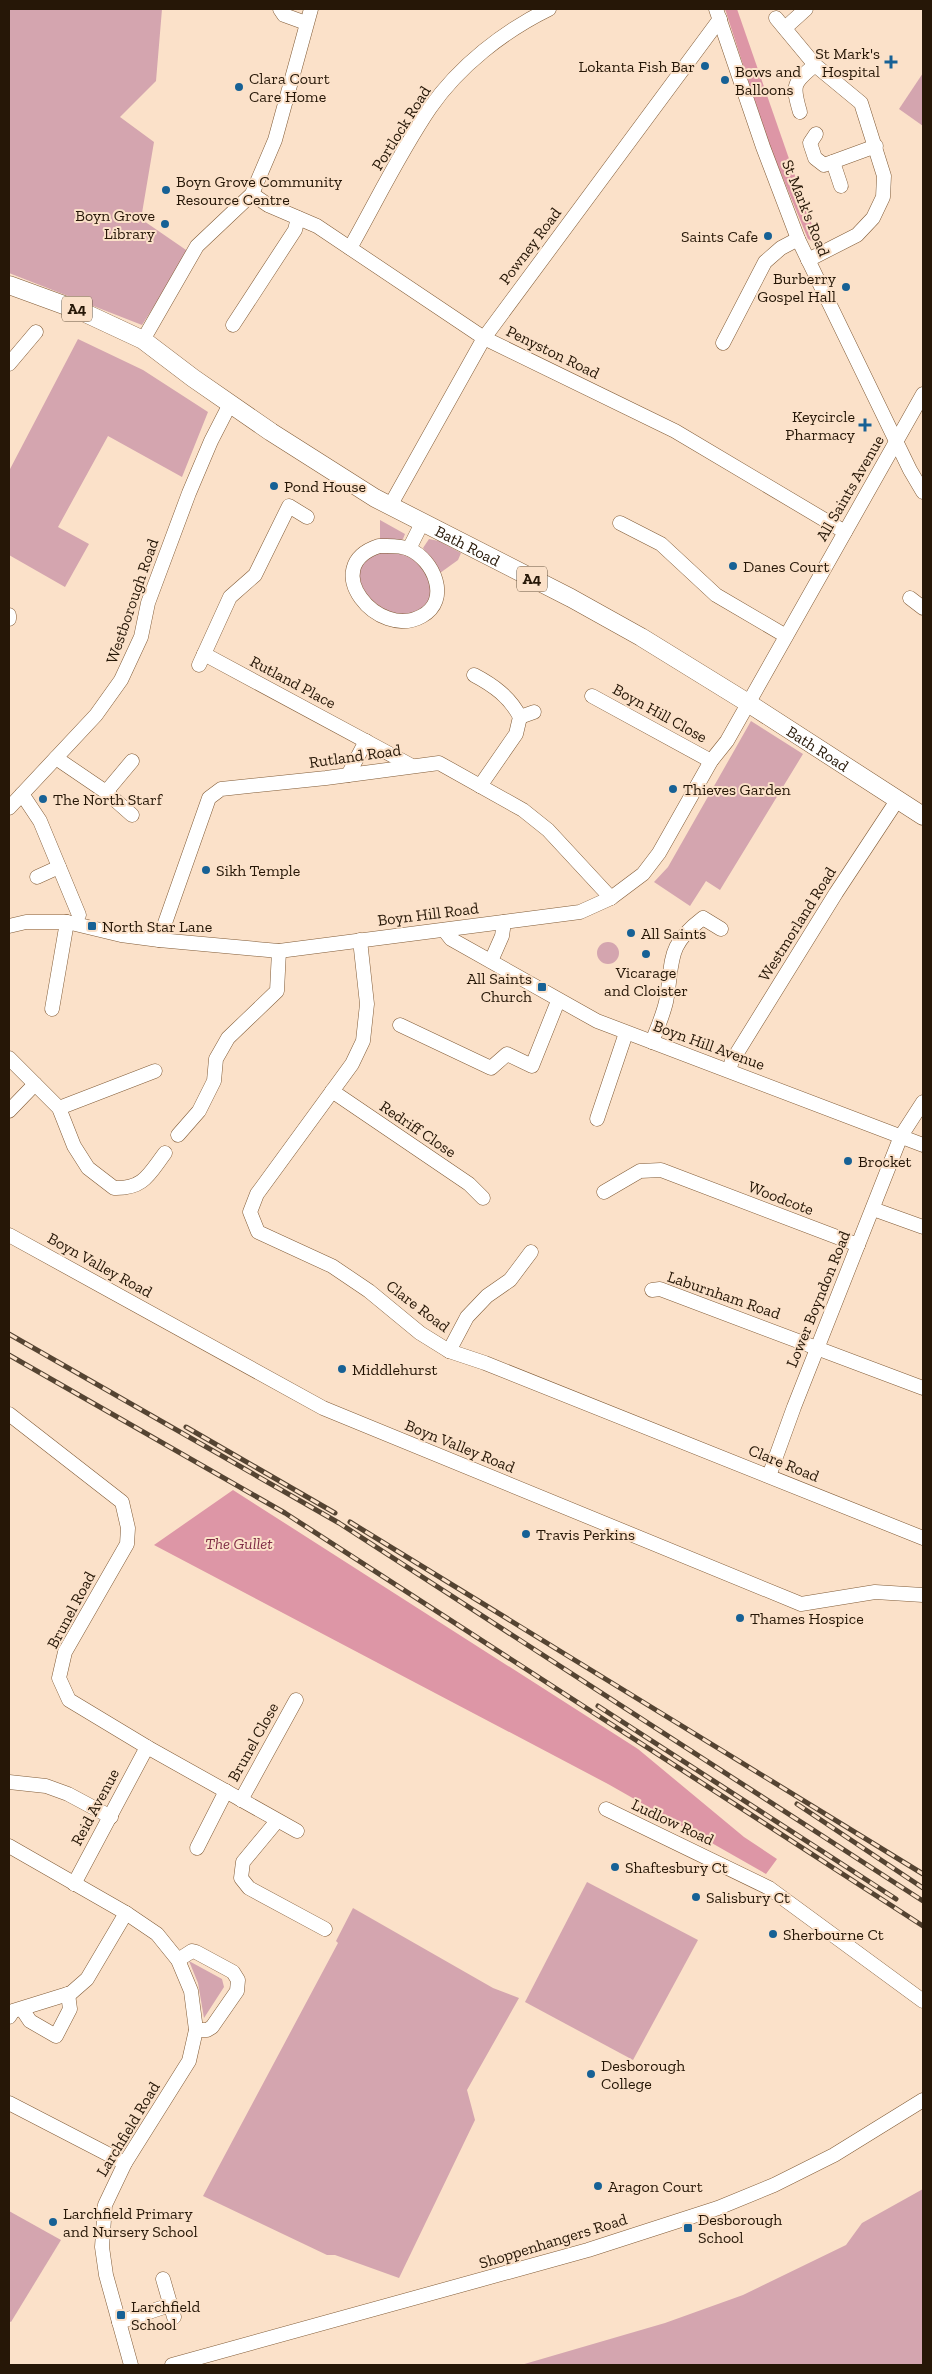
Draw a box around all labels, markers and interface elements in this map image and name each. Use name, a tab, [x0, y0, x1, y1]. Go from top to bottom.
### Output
place label: St Mark's Hospital	[815, 44, 880, 81]
marker: St Mark's Hospital	[884, 55, 898, 69]
place label: Lokanta Fish Bar	[579, 57, 695, 76]
marker: Lokanta Fish Bar	[699, 60, 711, 72]
place label: Bows and Balloons	[735, 62, 801, 99]
place label: Clara Court Care Home	[249, 69, 330, 106]
marker: Bows and Balloons	[719, 74, 731, 86]
marker: Clara Court Care Home	[233, 81, 245, 93]
street label: Portlock Road	[368, 82, 435, 174]
street label: St Mark's Road	[778, 157, 834, 259]
place label: Boyn Grove Community Resource Centre	[176, 172, 343, 209]
marker: Boyn Grove Community Resource Centre	[160, 184, 172, 196]
street label: Powney Road	[495, 204, 565, 288]
place label: Boyn Grove Library	[75, 206, 156, 243]
marker: Boyn Grove Library	[159, 218, 171, 230]
place label: Saints Cafe	[681, 227, 758, 246]
marker: Saints Cafe	[762, 230, 774, 242]
place label: Burberry Gospel Hall	[757, 269, 837, 306]
marker: Burberry Gospel Hall	[840, 281, 852, 293]
road number: A4	[62, 296, 92, 322]
street label: Penyston Road	[503, 321, 603, 383]
place label: Keycircle Pharmacy	[785, 407, 856, 444]
marker: Keycircle Pharmacy	[859, 419, 871, 431]
street label: All Saints Avenue	[812, 432, 888, 544]
place label: Pond House	[284, 477, 366, 496]
marker: Pond House	[268, 480, 280, 492]
street label: Bath Road	[432, 521, 504, 570]
street label: Westborough Road	[102, 536, 162, 666]
place label: Danes Court	[743, 557, 829, 576]
marker: Danes Court	[727, 560, 739, 572]
road number: A4	[517, 566, 547, 592]
street label: Rutland Place	[247, 651, 339, 713]
street label: Boyn Hill Close	[610, 679, 710, 747]
street label: Bath Road	[783, 721, 853, 775]
street label: Rutland Road	[308, 740, 402, 772]
place label: Thieves Garden	[683, 780, 791, 799]
marker: Thieves Garden	[667, 783, 679, 795]
place label: The North Starf	[53, 790, 164, 809]
marker: The North Starf	[37, 793, 49, 805]
place label: Sikh Temple	[216, 861, 300, 880]
street label: Westmorland Road	[754, 863, 840, 985]
marker: Sikh Temple	[200, 864, 212, 876]
street label: Boyn Hill Road	[376, 898, 480, 930]
place label: North Star Lane	[102, 917, 212, 936]
marker: North Star Lane	[86, 920, 98, 932]
place label: All Saints	[641, 924, 706, 943]
marker: All Saints	[625, 927, 637, 939]
marker: Vicarage and Cloister	[640, 948, 652, 960]
place label: Vicarage and Cloister	[604, 963, 688, 1000]
place label: All Saints Church	[467, 969, 532, 1006]
marker: All Saints Church	[536, 981, 548, 993]
street label: Boyn Hill Avenue	[651, 1016, 767, 1074]
street label: Redriff Close	[376, 1097, 460, 1161]
place label: Brocket	[858, 1152, 912, 1171]
marker: Brocket	[842, 1155, 854, 1167]
street label: Woodcote	[746, 1177, 816, 1219]
street label: Boyn Valley Road	[44, 1228, 156, 1302]
street label: Lower Boyndon Road	[782, 1228, 854, 1370]
street label: Laburnham Road	[665, 1267, 783, 1323]
street label: Clare Road	[382, 1276, 454, 1336]
place label: Middlehurst	[352, 1360, 438, 1379]
marker: Middlehurst	[336, 1363, 348, 1375]
street label: Boyn Valley Road	[402, 1415, 518, 1477]
street label: Clare Road	[746, 1440, 822, 1486]
place label: Travis Perkins	[536, 1525, 635, 1544]
marker: Travis Perkins	[520, 1528, 532, 1540]
park label: The Gullet	[205, 1534, 273, 1553]
street label: Brunel Road	[43, 1568, 99, 1652]
place label: Thames Hospice	[750, 1609, 864, 1628]
marker: Thames Hospice	[734, 1612, 746, 1624]
street label: Brunel Close	[224, 1699, 282, 1785]
street label: Reid Avenue	[67, 1765, 123, 1849]
street label: Ludlow Road	[629, 1795, 717, 1849]
place label: Shaftesbury Ct	[625, 1858, 728, 1877]
marker: Shaftesbury Ct	[609, 1861, 621, 1873]
place label: Salisbury Ct	[706, 1888, 790, 1907]
marker: Salisbury Ct	[690, 1891, 702, 1903]
place label: Sherbourne Ct	[783, 1925, 884, 1944]
marker: Sherbourne Ct	[767, 1928, 779, 1940]
place label: Desborough College	[601, 2056, 685, 2093]
marker: Desborough College	[585, 2068, 597, 2080]
street label: Larchfield Road	[92, 2078, 164, 2180]
place label: Aragon Court	[608, 2177, 703, 2196]
marker: Aragon Court	[592, 2180, 604, 2192]
place label: Larchfield Primary and Nursery School	[63, 2204, 198, 2241]
street label: Shoppenhangers Road	[477, 2209, 630, 2273]
place label: Desborough School	[698, 2210, 782, 2247]
marker: Larchfield Primary and Nursery School	[47, 2216, 59, 2228]
marker: Desborough School	[682, 2222, 694, 2234]
place label: Larchfield School	[131, 2297, 200, 2334]
marker: Larchfield School	[115, 2309, 127, 2321]

